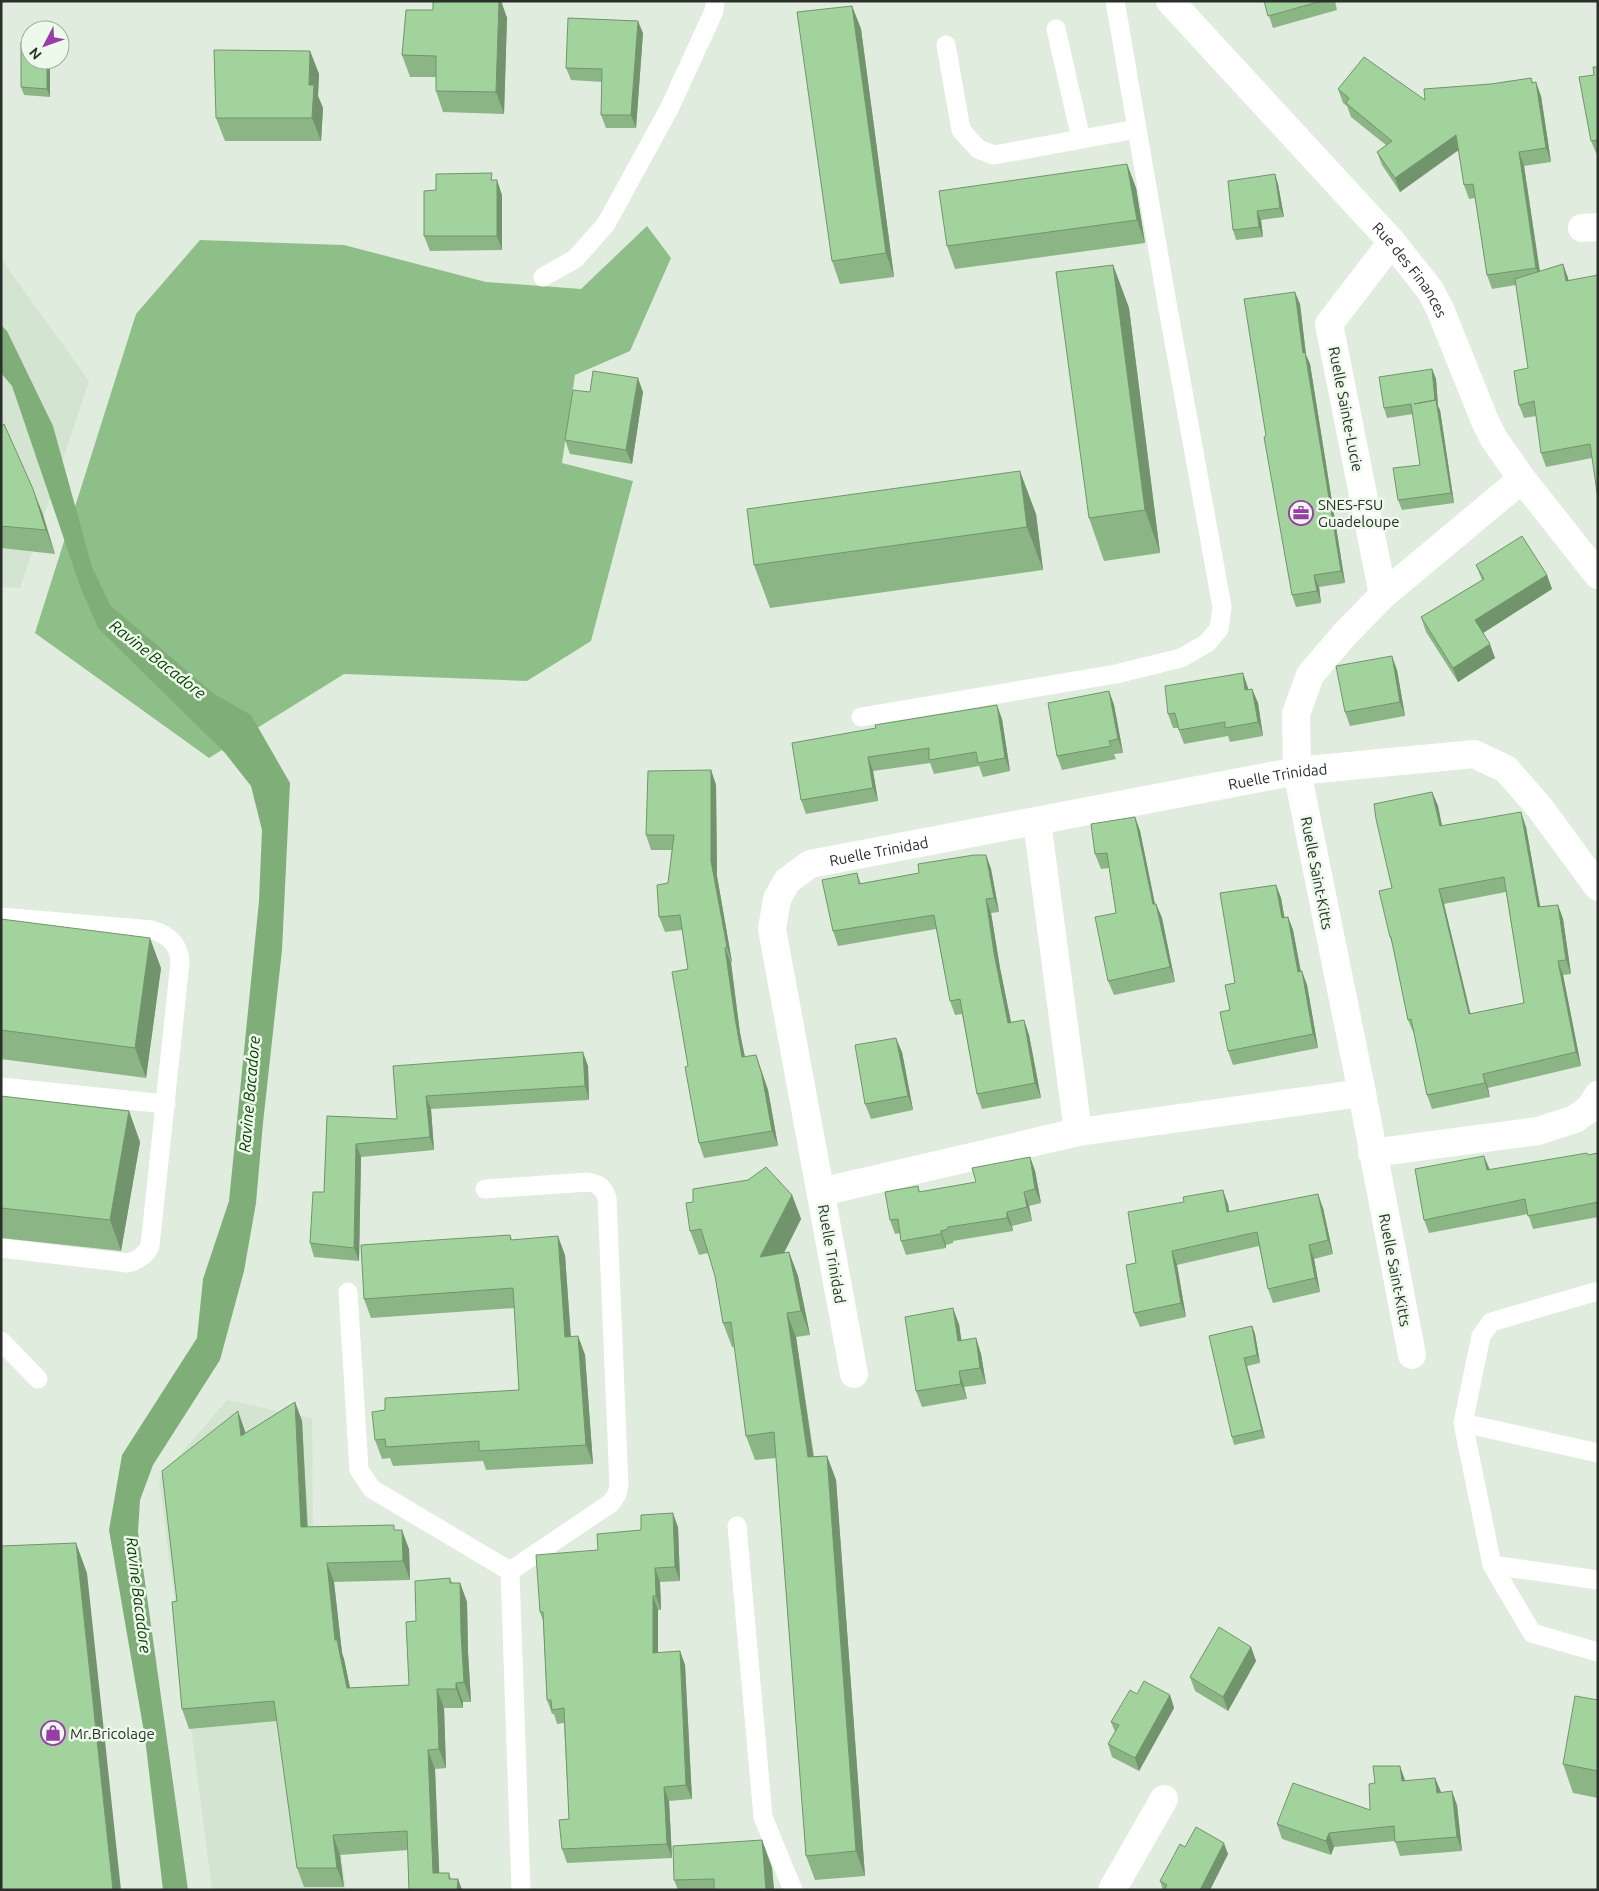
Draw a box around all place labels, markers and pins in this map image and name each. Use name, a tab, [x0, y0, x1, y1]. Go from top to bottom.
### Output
place label: SNES-FSU Guadeloupe	[1318, 496, 1400, 530]
office icon: SNES-FSU Guadeloupe	[1288, 500, 1314, 526]
shop icon: Mr.Bricolage	[40, 1720, 66, 1746]
place label: Mr.Bricolage	[70, 1725, 155, 1742]

